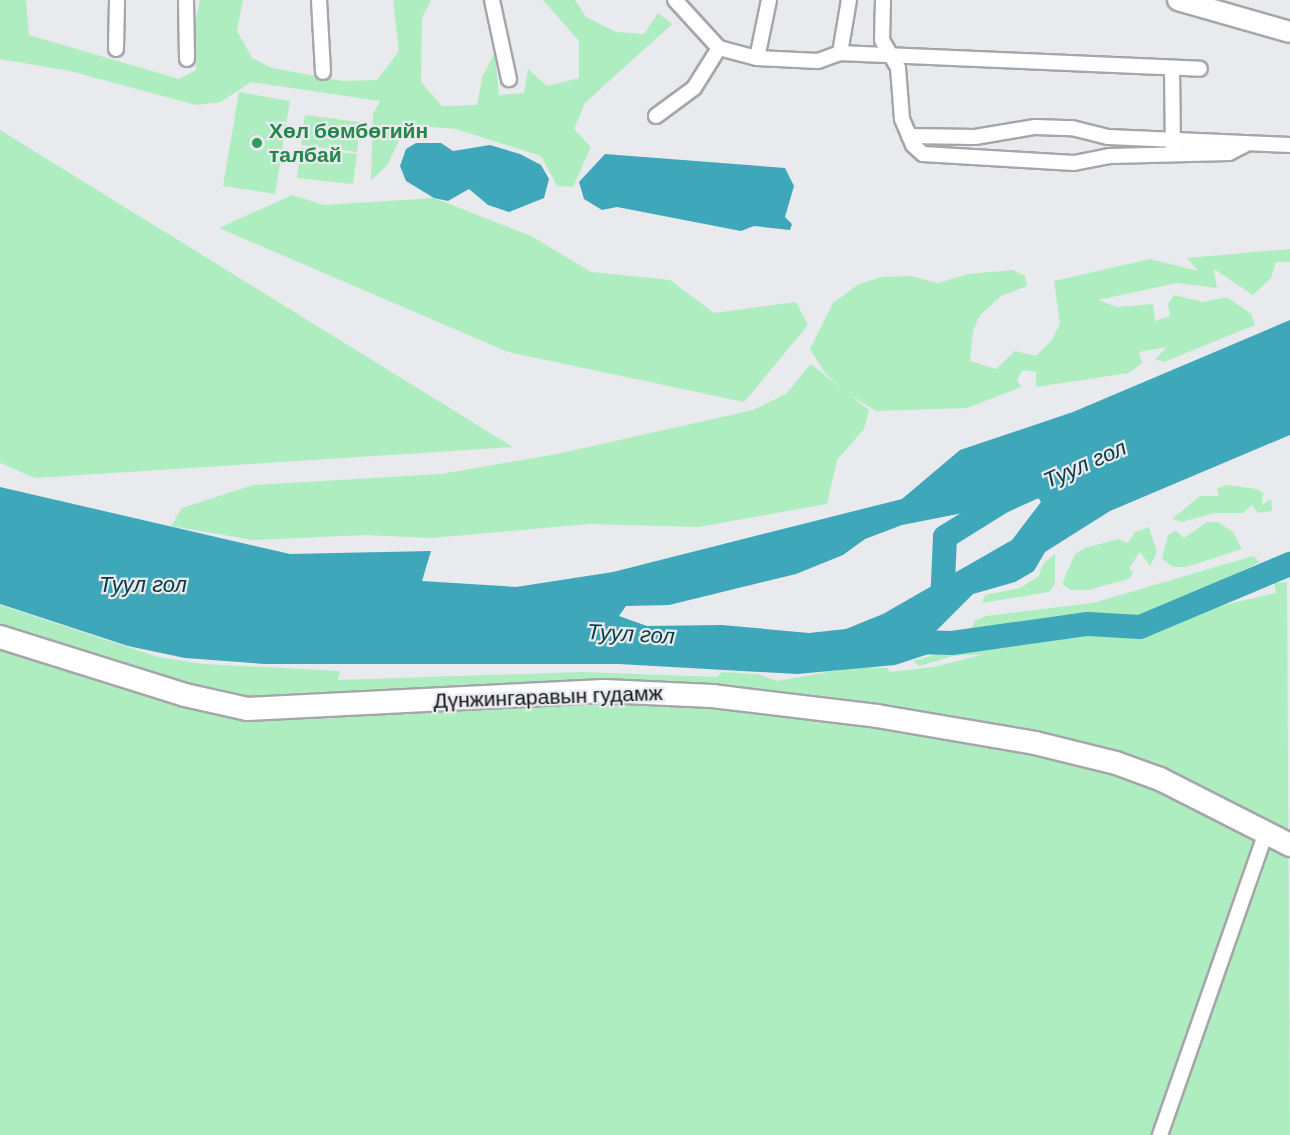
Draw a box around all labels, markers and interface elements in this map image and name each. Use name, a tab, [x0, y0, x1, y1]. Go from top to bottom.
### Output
place label: Хөл бөмбөгийн талбай	[269, 118, 428, 168]
marker: Хөл бөмбөгийн талбай	[250, 136, 264, 150]
water label: Туул гол	[1040, 434, 1130, 494]
water label: Туул гол	[99, 572, 187, 598]
water label: Туул гол	[586, 619, 676, 649]
street label: Дүнжингаравын гудамж	[433, 680, 663, 714]

